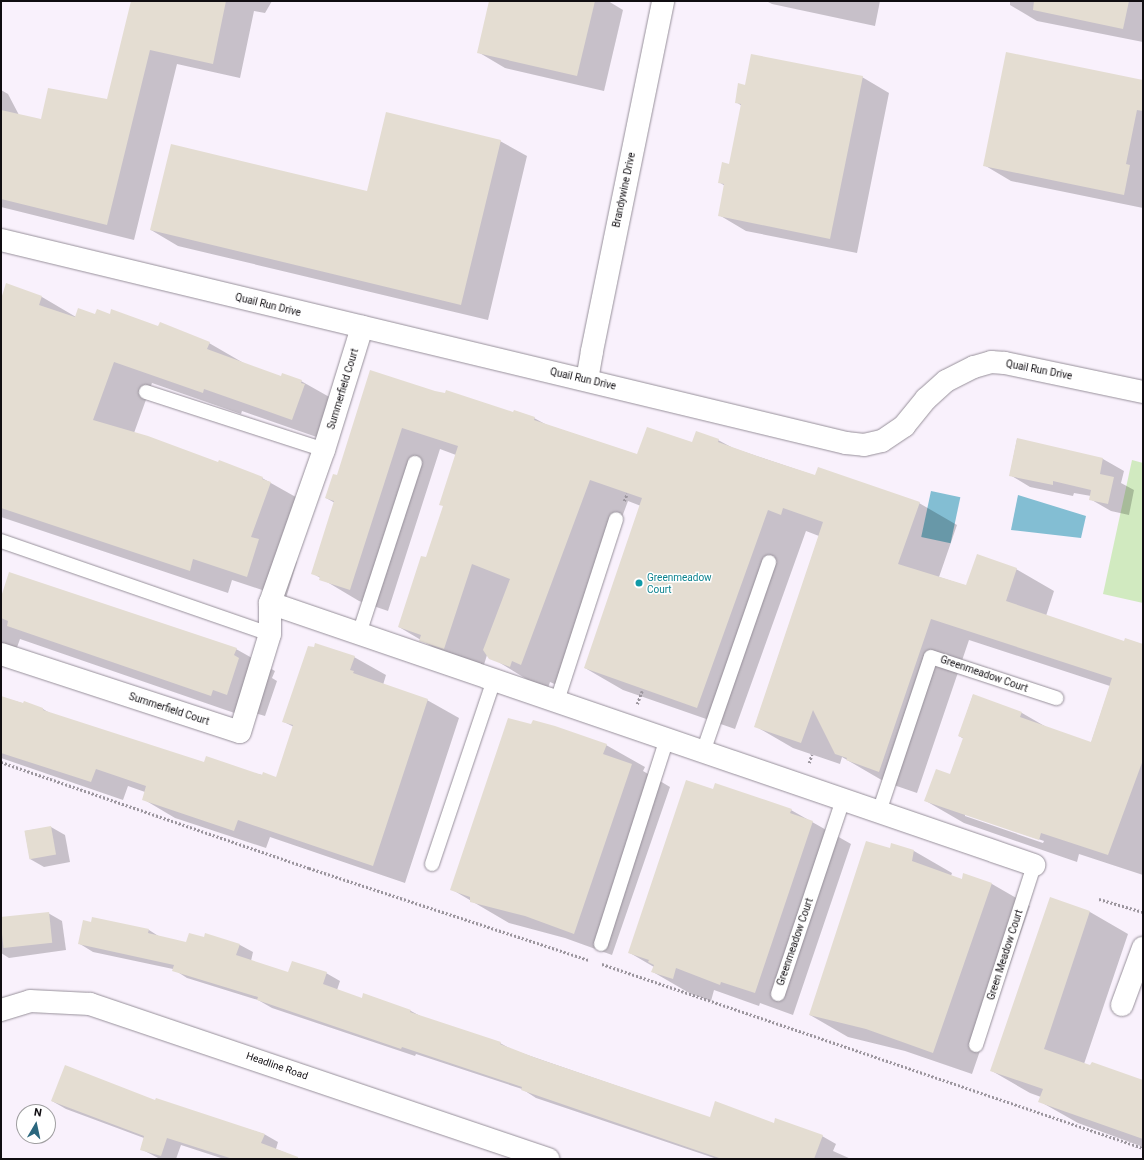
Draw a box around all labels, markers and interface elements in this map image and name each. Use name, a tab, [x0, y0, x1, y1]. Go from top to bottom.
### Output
street label: Brandywine Drive	[610, 151, 638, 229]
street label: Quail Run Drive	[234, 291, 302, 319]
street label: Summerfield Court	[325, 347, 361, 431]
street label: Quail Run Drive	[1005, 358, 1073, 382]
street label: Quail Run Drive	[549, 366, 617, 392]
place label: Greenmeadow Court	[647, 571, 712, 594]
marker: Greenmeadow Court	[634, 578, 644, 588]
street label: Greenmeadow Court	[939, 653, 1029, 695]
street label: Summerfield Court	[127, 690, 211, 728]
street label: Greenmeadow Court	[774, 897, 816, 987]
street label: Green Meadow Court	[985, 908, 1025, 1002]
street label: Headline Road	[244, 1050, 310, 1082]
north arrow	[16, 1104, 56, 1144]
text: N	[33, 1106, 43, 1120]

